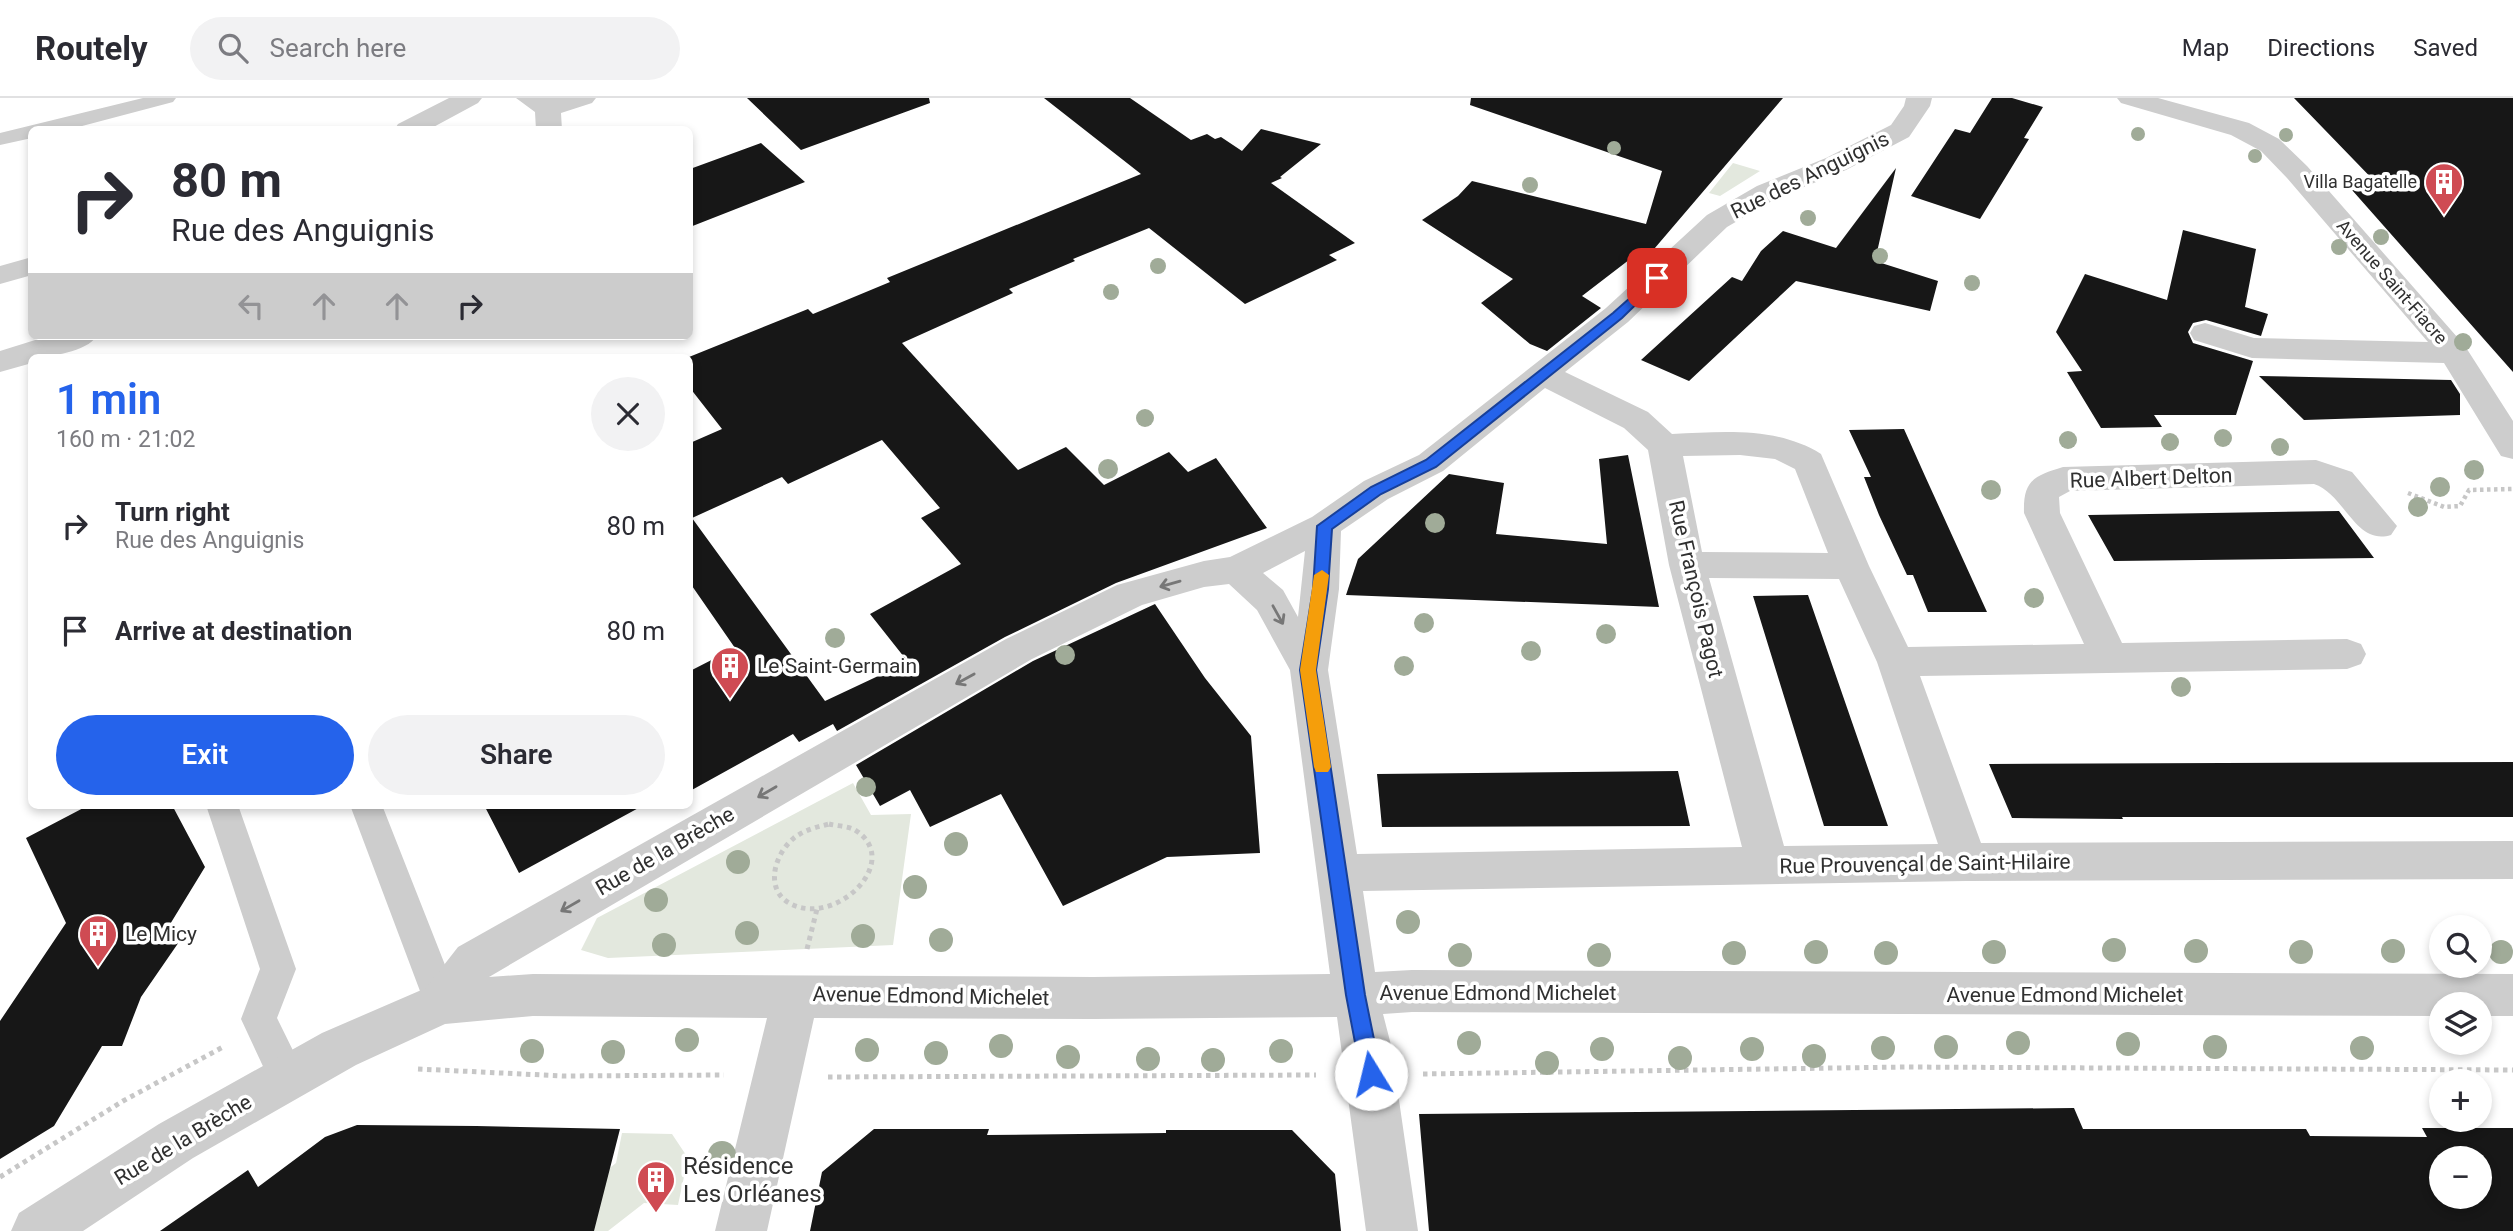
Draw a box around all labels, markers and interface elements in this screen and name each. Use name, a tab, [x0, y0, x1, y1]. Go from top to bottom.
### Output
search box	[190, 17, 680, 80]
text: Routely	[35, 29, 148, 68]
icon: search	[214, 29, 252, 67]
text: Search here	[270, 33, 406, 63]
text: Map	[2182, 34, 2229, 62]
text: Directions	[2267, 34, 2375, 62]
text: Saved	[2413, 34, 2478, 62]
street label: Rue des Anguignis	[1727, 126, 1893, 224]
text: 80 m	[171, 152, 282, 209]
icon: right	[56, 154, 147, 245]
building icon: Villa Bagatelle	[2423, 161, 2465, 216]
place label: Villa Bagatelle	[2304, 171, 2417, 192]
text: Rue des Anguignis	[171, 211, 435, 249]
street label: Avenue Saint-Fiacre	[2333, 215, 2452, 348]
pin	[1627, 248, 1687, 308]
icon: arrive	[1638, 259, 1676, 297]
icon: left	[232, 287, 270, 325]
icon: ahead	[305, 287, 343, 325]
icon: ahead	[378, 287, 416, 325]
icon: right	[451, 287, 489, 325]
text: 1 min	[56, 375, 161, 424]
button: close	[591, 377, 665, 451]
text: 160 m · 21:02	[56, 426, 195, 453]
street label: Rue Albert Delton	[2069, 463, 2233, 493]
text: Turn right	[115, 497, 230, 527]
street label: Rue François Pagot	[1664, 498, 1728, 680]
icon: right	[56, 507, 94, 545]
text: 80 m	[607, 511, 665, 541]
text: Rue des Anguignis	[115, 527, 304, 554]
one-way arrow	[1160, 578, 1182, 591]
one-way arrow	[1271, 605, 1285, 625]
icon: arrive	[56, 612, 94, 650]
text: Arrive at destination	[115, 616, 352, 646]
text: 80 m	[607, 616, 665, 646]
building icon: Le Saint-Germain	[709, 645, 751, 700]
place label: Le Saint-Germain	[757, 654, 917, 678]
one-way arrow	[955, 673, 976, 686]
button: Exit	[56, 715, 354, 795]
button: Share	[368, 715, 665, 795]
one-way arrow	[757, 786, 778, 799]
street label: Rue de la Brèche	[592, 802, 738, 900]
street label: Rue Prouvençal de Saint-Hilaire	[1779, 849, 2071, 879]
one-way arrow	[561, 899, 581, 913]
building icon: Le Micy	[77, 913, 119, 968]
map controls	[2429, 915, 2492, 1209]
button: search	[2429, 915, 2492, 978]
place label: Le Micy	[125, 922, 197, 946]
street label: Avenue Edmond Michelet	[1380, 981, 1616, 1005]
street label: Avenue Edmond Michelet	[812, 982, 1050, 1010]
street label: Avenue Edmond Michelet	[1947, 983, 2183, 1007]
button: layers	[2429, 992, 2492, 1055]
position arrow	[1334, 1037, 1408, 1111]
button: +	[2429, 1069, 2492, 1132]
street label: Rue de la Brèche	[110, 1090, 256, 1190]
button: −	[2429, 1146, 2492, 1209]
place label: Résidence Les Orléanes	[683, 1152, 822, 1208]
building icon: Résidence Les Orléanes	[635, 1159, 677, 1214]

